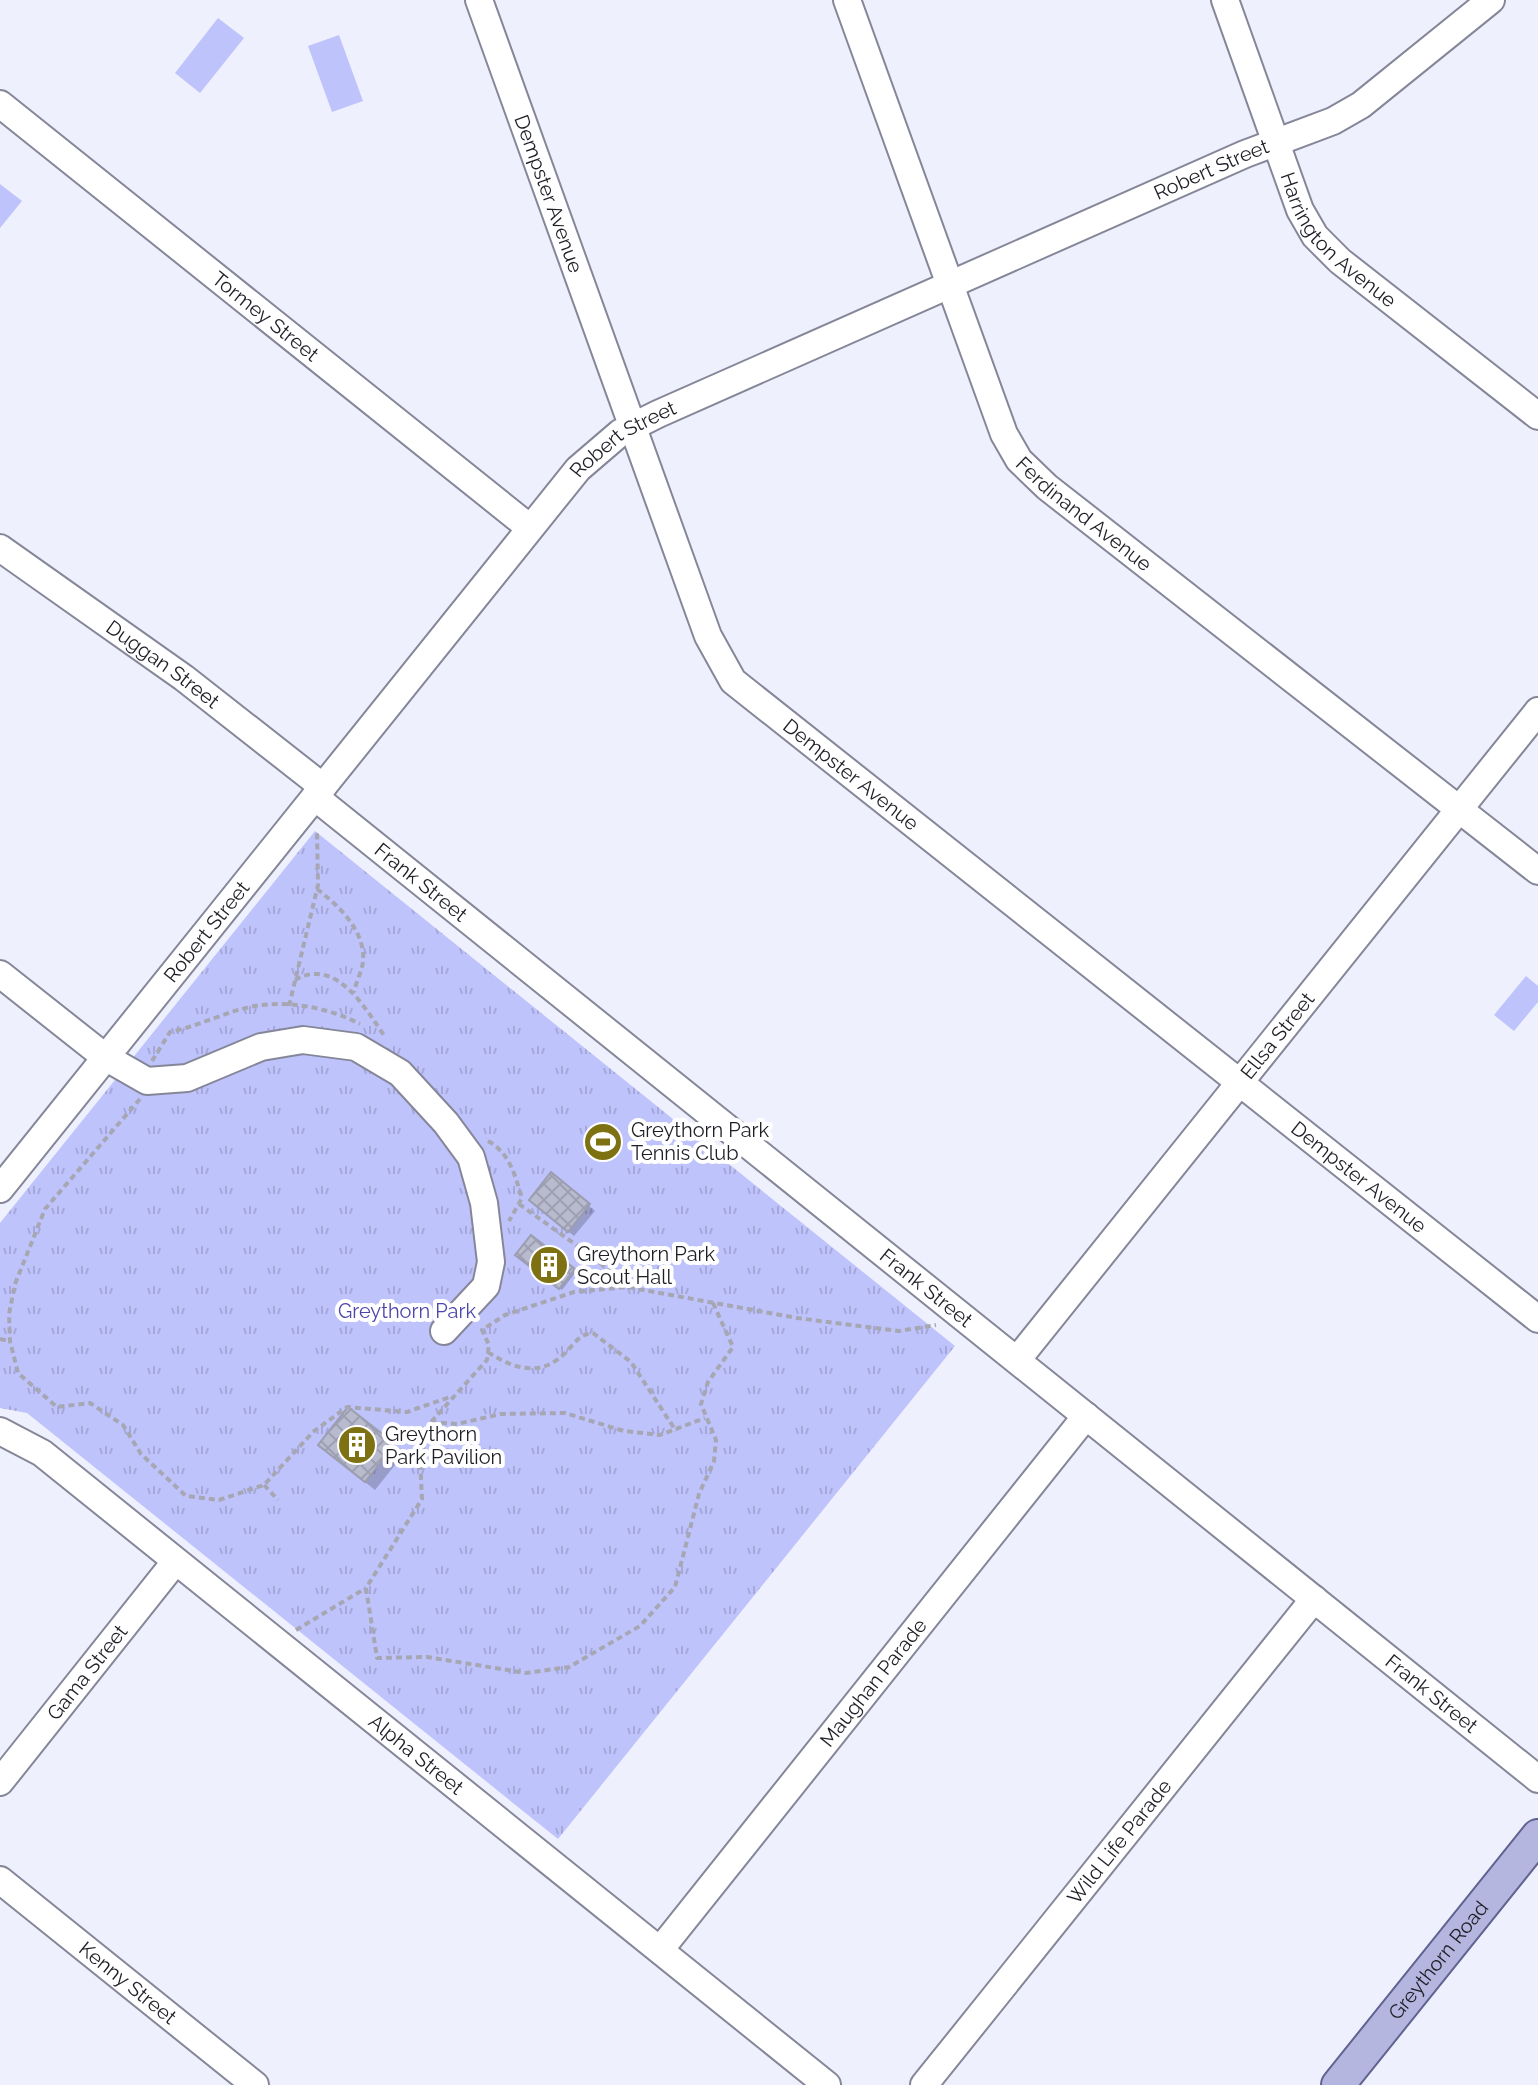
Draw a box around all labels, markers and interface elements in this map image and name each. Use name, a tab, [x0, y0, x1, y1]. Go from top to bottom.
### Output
street label: Dempster Avenue	[509, 112, 588, 276]
street label: Robert Street	[1150, 134, 1272, 205]
street label: Harrington Avenue	[1275, 169, 1401, 313]
street label: Tormey Street	[207, 267, 324, 366]
street label: Robert Street	[564, 395, 680, 482]
street label: Ferdinand Avenue	[1011, 452, 1157, 576]
street label: Duggan Street	[102, 615, 225, 713]
street label: Dempster Avenue	[778, 714, 924, 836]
street label: Frank Street	[370, 838, 472, 927]
street label: Robert Street	[159, 876, 255, 987]
street label: Ellsa Street	[1235, 987, 1320, 1084]
street label: Dempster Avenue	[1286, 1116, 1432, 1238]
place label: Greythorn Park Tennis Club	[631, 1118, 770, 1165]
sports icon: Greythorn Park Tennis Club	[582, 1121, 624, 1163]
place label: Greythorn Park Scout Hall	[577, 1242, 716, 1289]
building icon: Greythorn Park Scout Hall	[528, 1244, 570, 1286]
street label: Frank Street	[875, 1244, 978, 1332]
park label: Greythorn Park	[338, 1299, 476, 1323]
place label: Greythorn Park Pavilion	[385, 1422, 502, 1469]
building icon: Greythorn Park Pavilion	[336, 1424, 378, 1466]
street label: Maughan Parade	[815, 1613, 932, 1752]
street label: Gama Street	[42, 1620, 133, 1725]
street label: Frank Street	[1381, 1649, 1483, 1738]
street label: Alpha Street	[364, 1709, 469, 1800]
street label: Wild Life Parade	[1062, 1774, 1177, 1909]
street label: Greythorn Road	[1383, 1896, 1493, 2024]
street label: Kenny Street	[74, 1936, 182, 2029]

